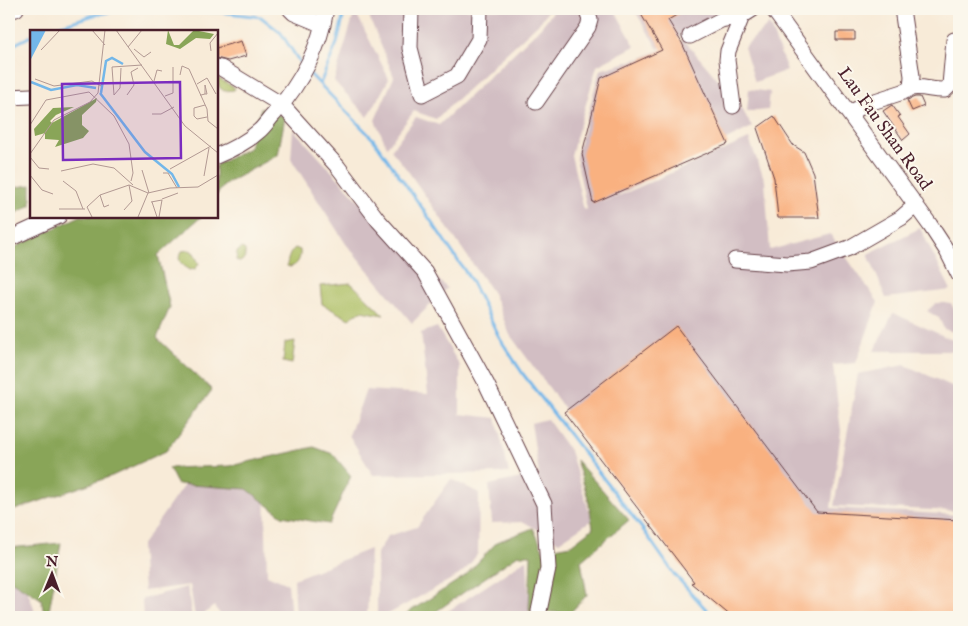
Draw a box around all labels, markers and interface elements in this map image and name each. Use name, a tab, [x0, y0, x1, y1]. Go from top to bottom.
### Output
inset map	[30, 30, 218, 218]
street label: Lau Fau Shan Road	[832, 63, 937, 195]
north arrow	[28, 548, 78, 598]
text: N	[45, 553, 58, 571]

